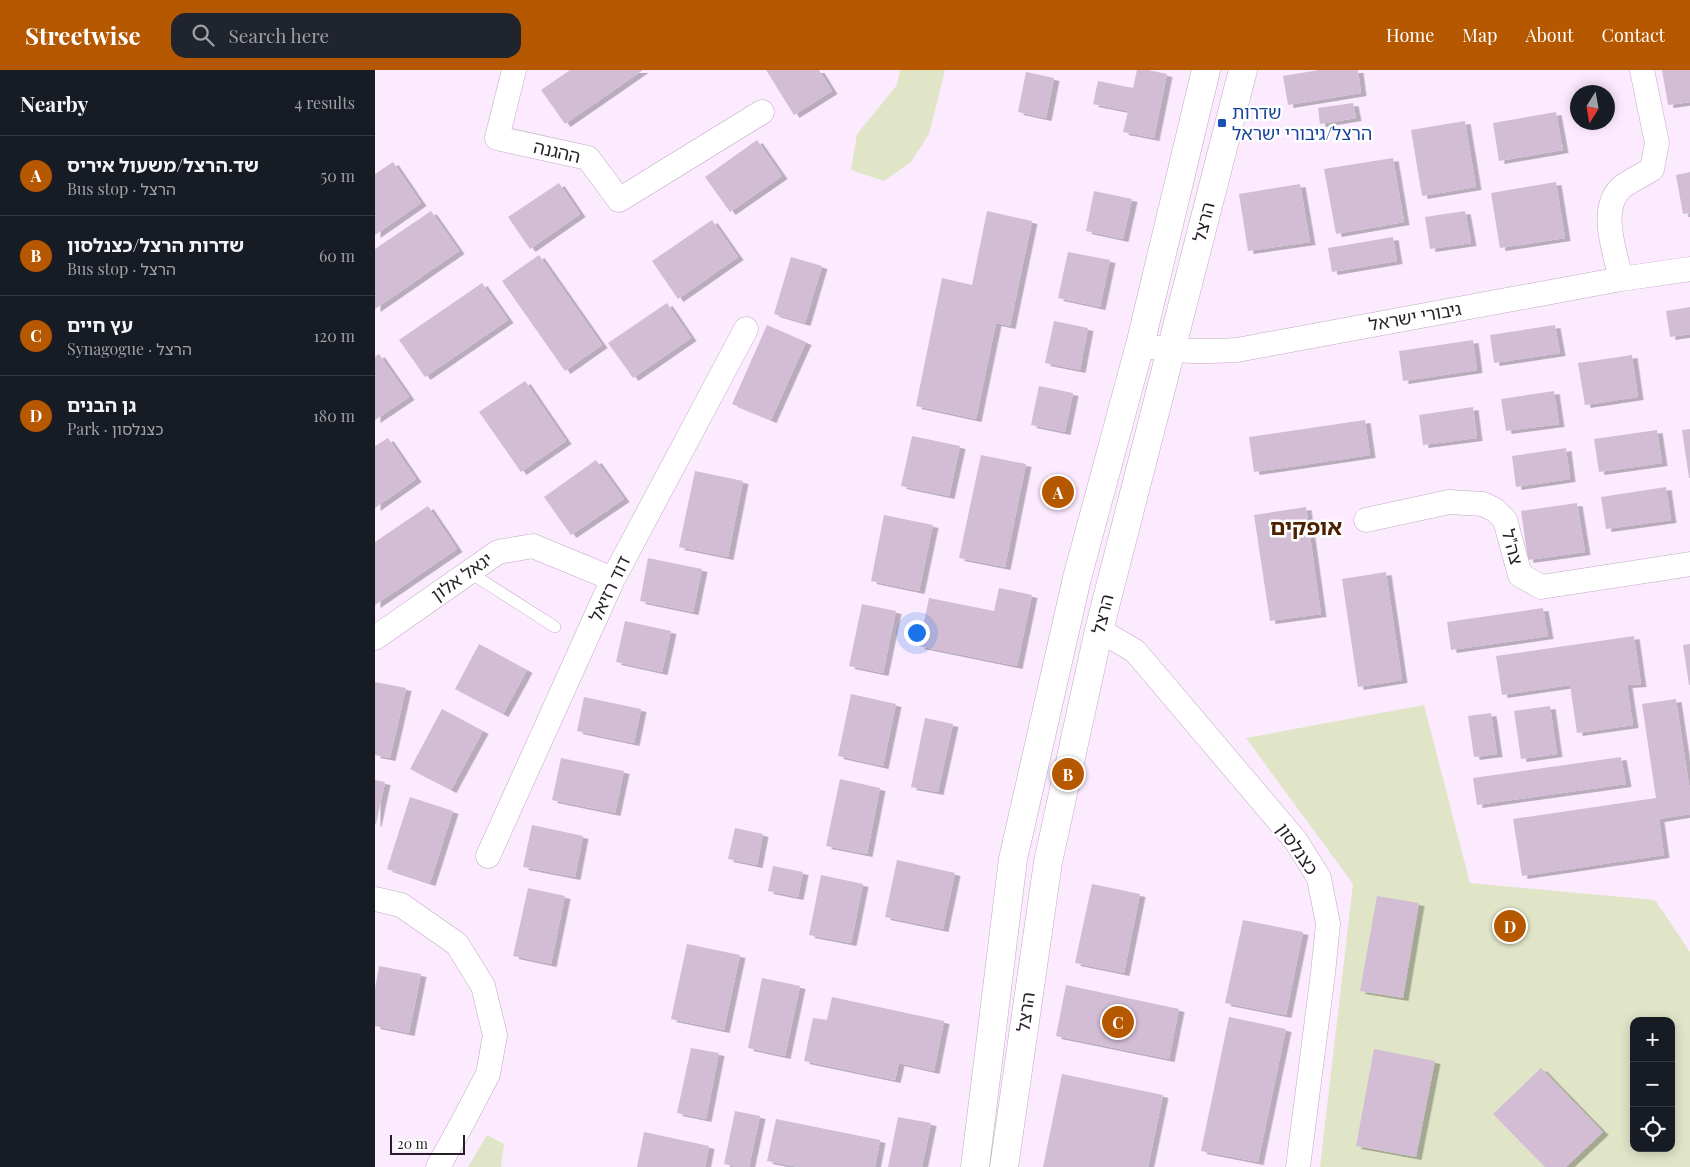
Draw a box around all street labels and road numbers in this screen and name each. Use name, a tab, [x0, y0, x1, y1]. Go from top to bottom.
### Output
street label: ההגנה	[531, 134, 583, 168]
street label: הרצל	[1187, 199, 1220, 244]
street label: גיבורי ישראל	[1367, 296, 1463, 336]
street label: צה"ל	[1497, 526, 1529, 567]
street label: יגאל אלון	[426, 547, 497, 606]
street label: דוד רזיאל	[583, 551, 635, 626]
street label: הרצל	[1086, 591, 1119, 636]
street label: כצנלסון	[1271, 818, 1324, 879]
street label: הרצל	[1010, 990, 1040, 1033]

